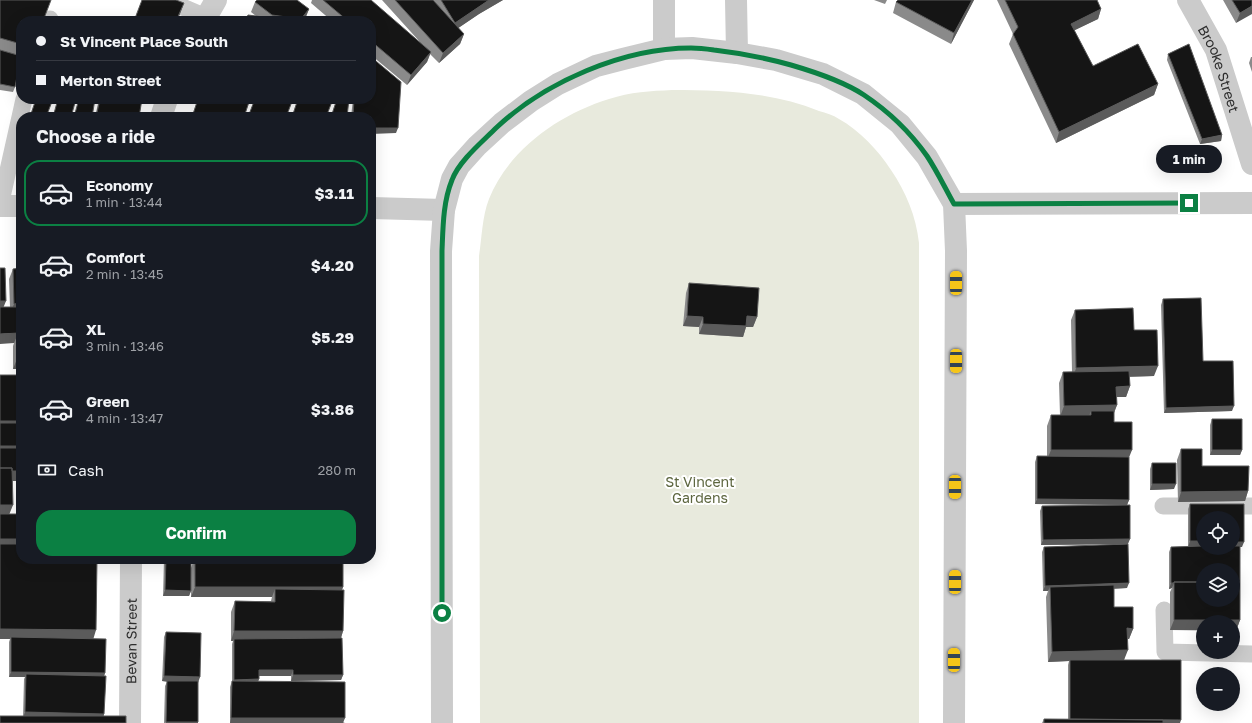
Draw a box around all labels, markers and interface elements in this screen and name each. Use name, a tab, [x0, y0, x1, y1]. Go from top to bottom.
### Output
street label: Brooke Street	[1195, 22, 1244, 114]
text: St Vincent Place South	[60, 32, 228, 50]
text: Merton Street	[60, 71, 161, 89]
text: Choose a ride	[36, 125, 155, 147]
callout: 1 min	[1156, 145, 1222, 173]
text: 1 min	[1173, 151, 1205, 167]
icon: car	[38, 175, 74, 211]
text: Economy	[86, 176, 153, 194]
text: $3.11	[315, 184, 354, 202]
text: 1 min · 13:44	[86, 194, 163, 210]
route end	[1180, 194, 1198, 212]
icon: car	[38, 247, 74, 283]
text: Comfort	[86, 248, 145, 266]
text: $4.20	[311, 256, 354, 274]
text: 2 min · 13:45	[86, 266, 163, 282]
car	[950, 271, 962, 295]
icon: car	[38, 319, 74, 355]
text: XL	[86, 320, 105, 338]
text: $5.29	[311, 328, 354, 346]
text: 3 min · 13:46	[86, 338, 164, 354]
car	[950, 349, 962, 373]
icon: car	[38, 391, 74, 427]
text: Green	[86, 392, 129, 410]
text: $3.86	[311, 400, 354, 418]
text: 4 min · 13:47	[86, 410, 163, 426]
icon: cash	[36, 459, 58, 481]
text: Cash	[68, 461, 104, 479]
text: 280 m	[318, 462, 356, 478]
park label: St Vincent Gardens	[665, 473, 735, 506]
car	[949, 475, 961, 499]
button: Confirm	[36, 510, 356, 556]
map controls	[1196, 511, 1240, 711]
button: locate	[1196, 511, 1240, 555]
button: layers	[1196, 563, 1240, 607]
car	[949, 570, 961, 594]
street label: Bevan Street	[122, 598, 139, 684]
route start	[433, 604, 451, 622]
button: +	[1196, 615, 1240, 659]
car	[948, 648, 960, 672]
button: −	[1196, 667, 1240, 711]

